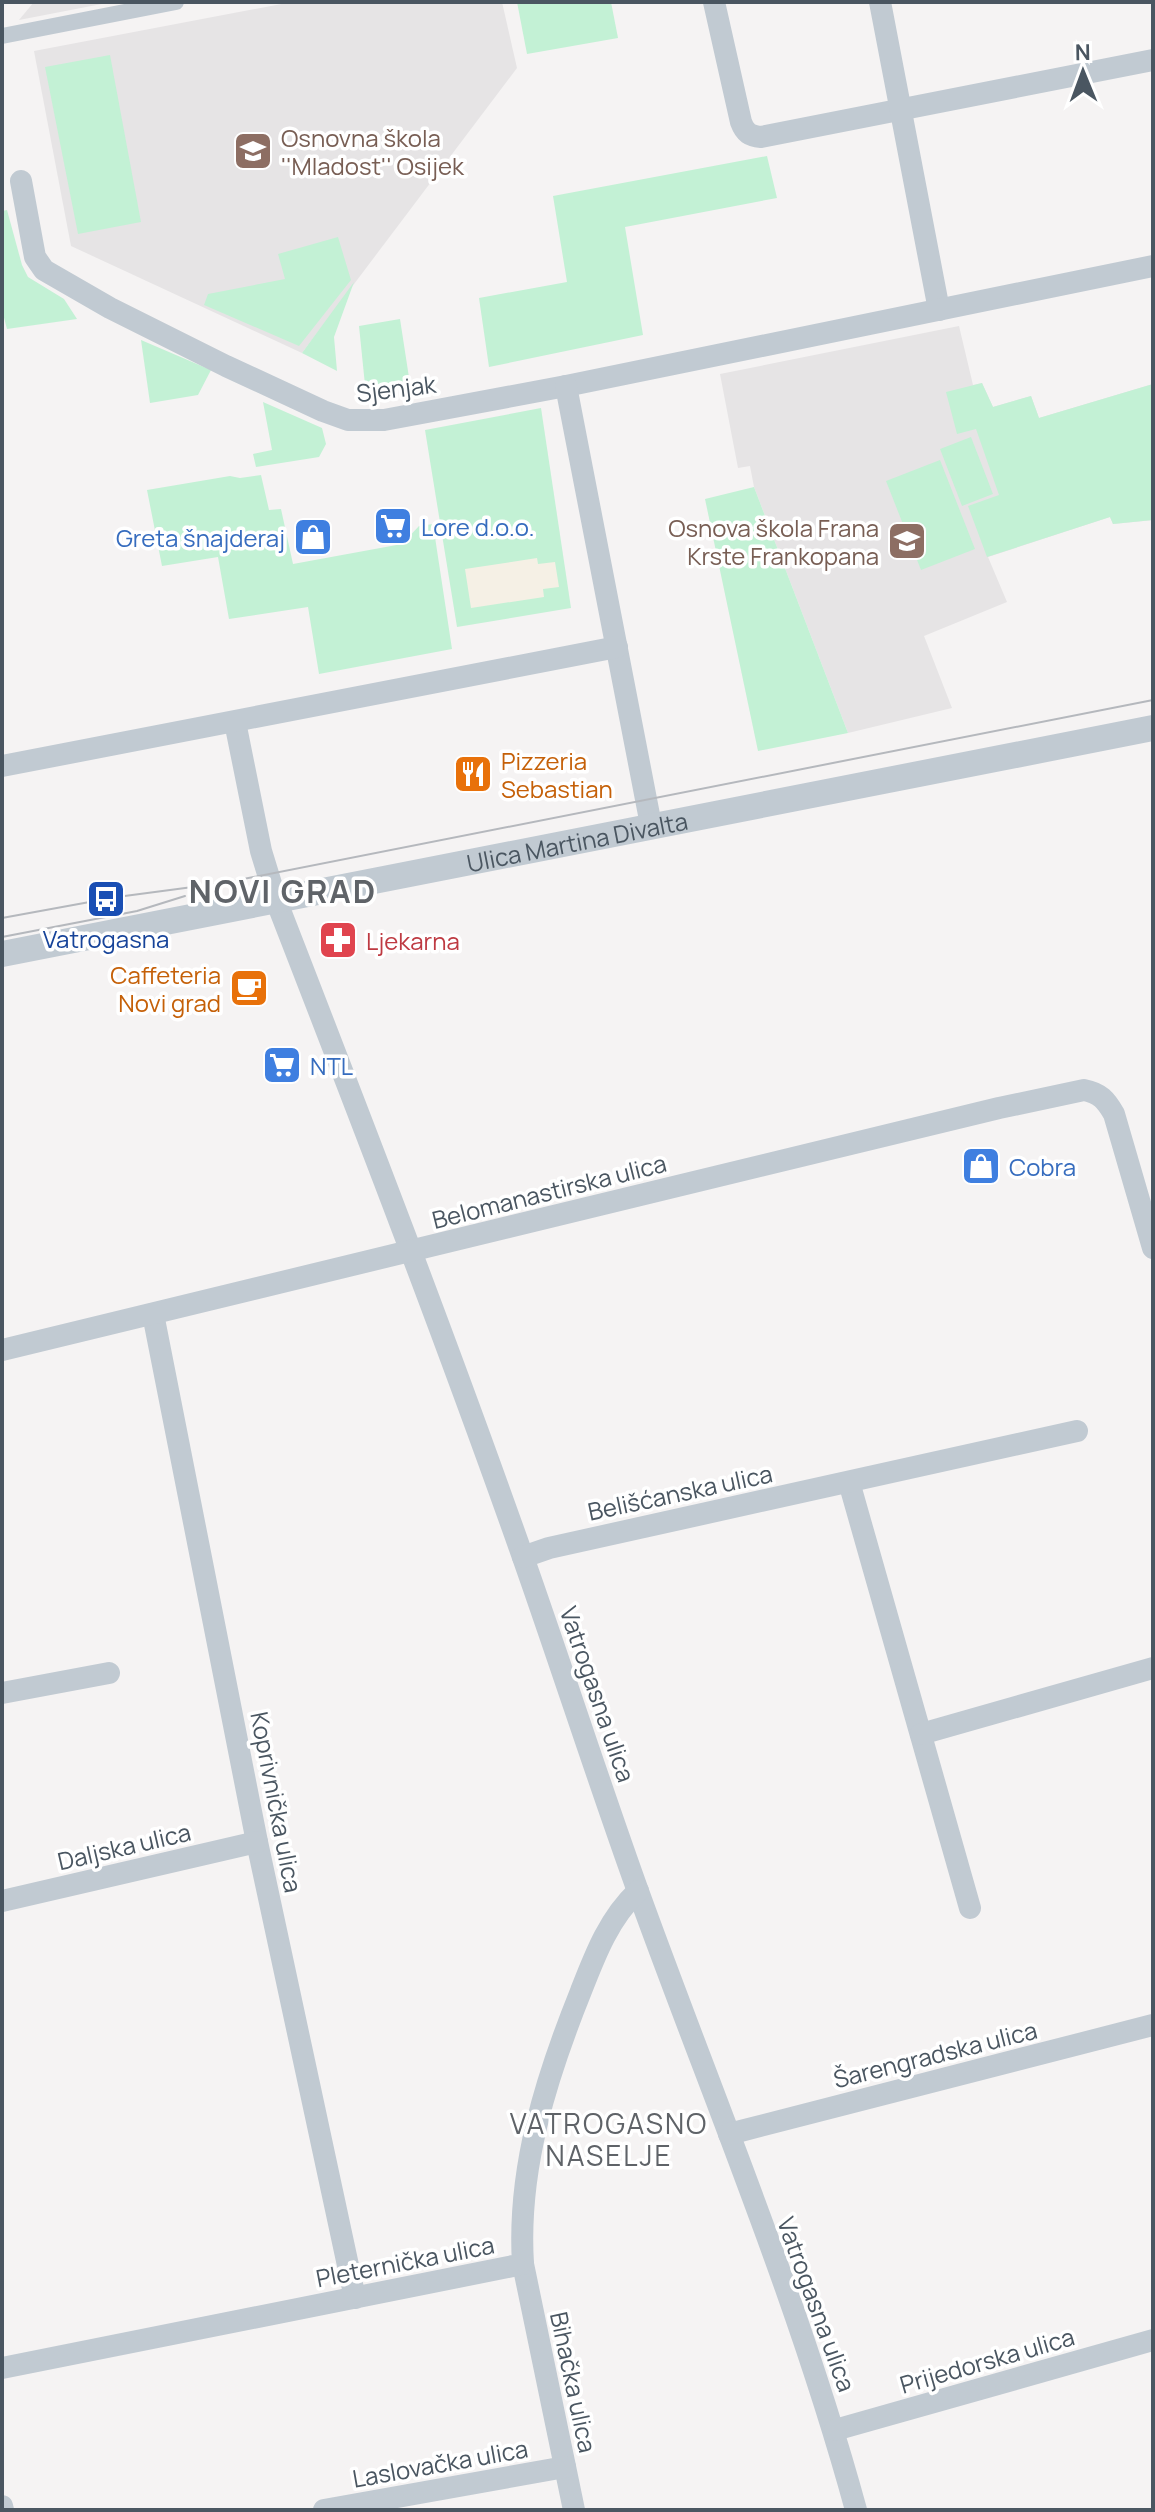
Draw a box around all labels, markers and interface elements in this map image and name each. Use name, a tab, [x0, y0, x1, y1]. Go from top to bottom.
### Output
north arrow	[1043, 32, 1123, 112]
text: N	[1074, 37, 1091, 67]
place label: Osnovna škola ''Mladost'' Osijek	[281, 121, 465, 182]
school or university icon: Osnovna škola ''Mladost'' Osijek	[232, 130, 274, 172]
street label: Sjenjak	[354, 367, 439, 409]
supermarket icon: Lore d.o.o.	[372, 505, 414, 547]
place label: Lore d.o.o.	[421, 510, 535, 543]
place label: Osnova škola Frana Krste Frankopana	[668, 511, 879, 572]
shop icon: Greta šnajderaj	[292, 516, 334, 558]
school or university icon: Osnova škola Frana Krste Frankopana	[886, 520, 928, 562]
place label: Greta šnajderaj	[116, 521, 285, 554]
place label: Pizzeria Sebastian	[501, 744, 613, 805]
restaurant icon: Pizzeria Sebastian	[452, 753, 494, 795]
street label: Ulica Martina Divalta	[464, 803, 690, 879]
district label: NOVI GRAD	[189, 869, 377, 913]
bus stop icon: Vatrogasna	[85, 878, 127, 920]
pharmacy icon: Ljekarna	[317, 919, 359, 961]
place label: Vatrogasna	[43, 922, 169, 955]
place label: Ljekarna	[366, 924, 460, 957]
place label: Caffeteria Novi grad	[110, 958, 221, 1019]
cafe icon: Caffeteria Novi grad	[228, 967, 270, 1009]
supermarket icon: NTL	[261, 1044, 303, 1086]
place label: NTL	[310, 1049, 353, 1082]
shop icon: Cobra	[960, 1145, 1002, 1187]
street label: Belomanastirska ulica	[428, 1146, 670, 1236]
place label: Cobra	[1009, 1150, 1076, 1183]
street label: Belišćanska ulica	[585, 1456, 775, 1528]
street label: Vatrogasna ulica	[553, 1602, 643, 1786]
street label: Koprivnička ulica	[243, 1709, 311, 1895]
street label: Daljska ulica	[54, 1815, 194, 1877]
street label: Šarengradska ulica	[830, 2013, 1040, 2095]
district label: VATROGASNO NASELJE	[510, 2104, 708, 2174]
street label: Vatrogasna ulica	[770, 2212, 864, 2396]
street label: Pleternička ulica	[313, 2228, 497, 2294]
street label: Bihačka ulica	[543, 2309, 605, 2455]
street label: Prijedorska ulica	[896, 2319, 1078, 2401]
street label: Laslovačka ulica	[350, 2431, 530, 2495]

